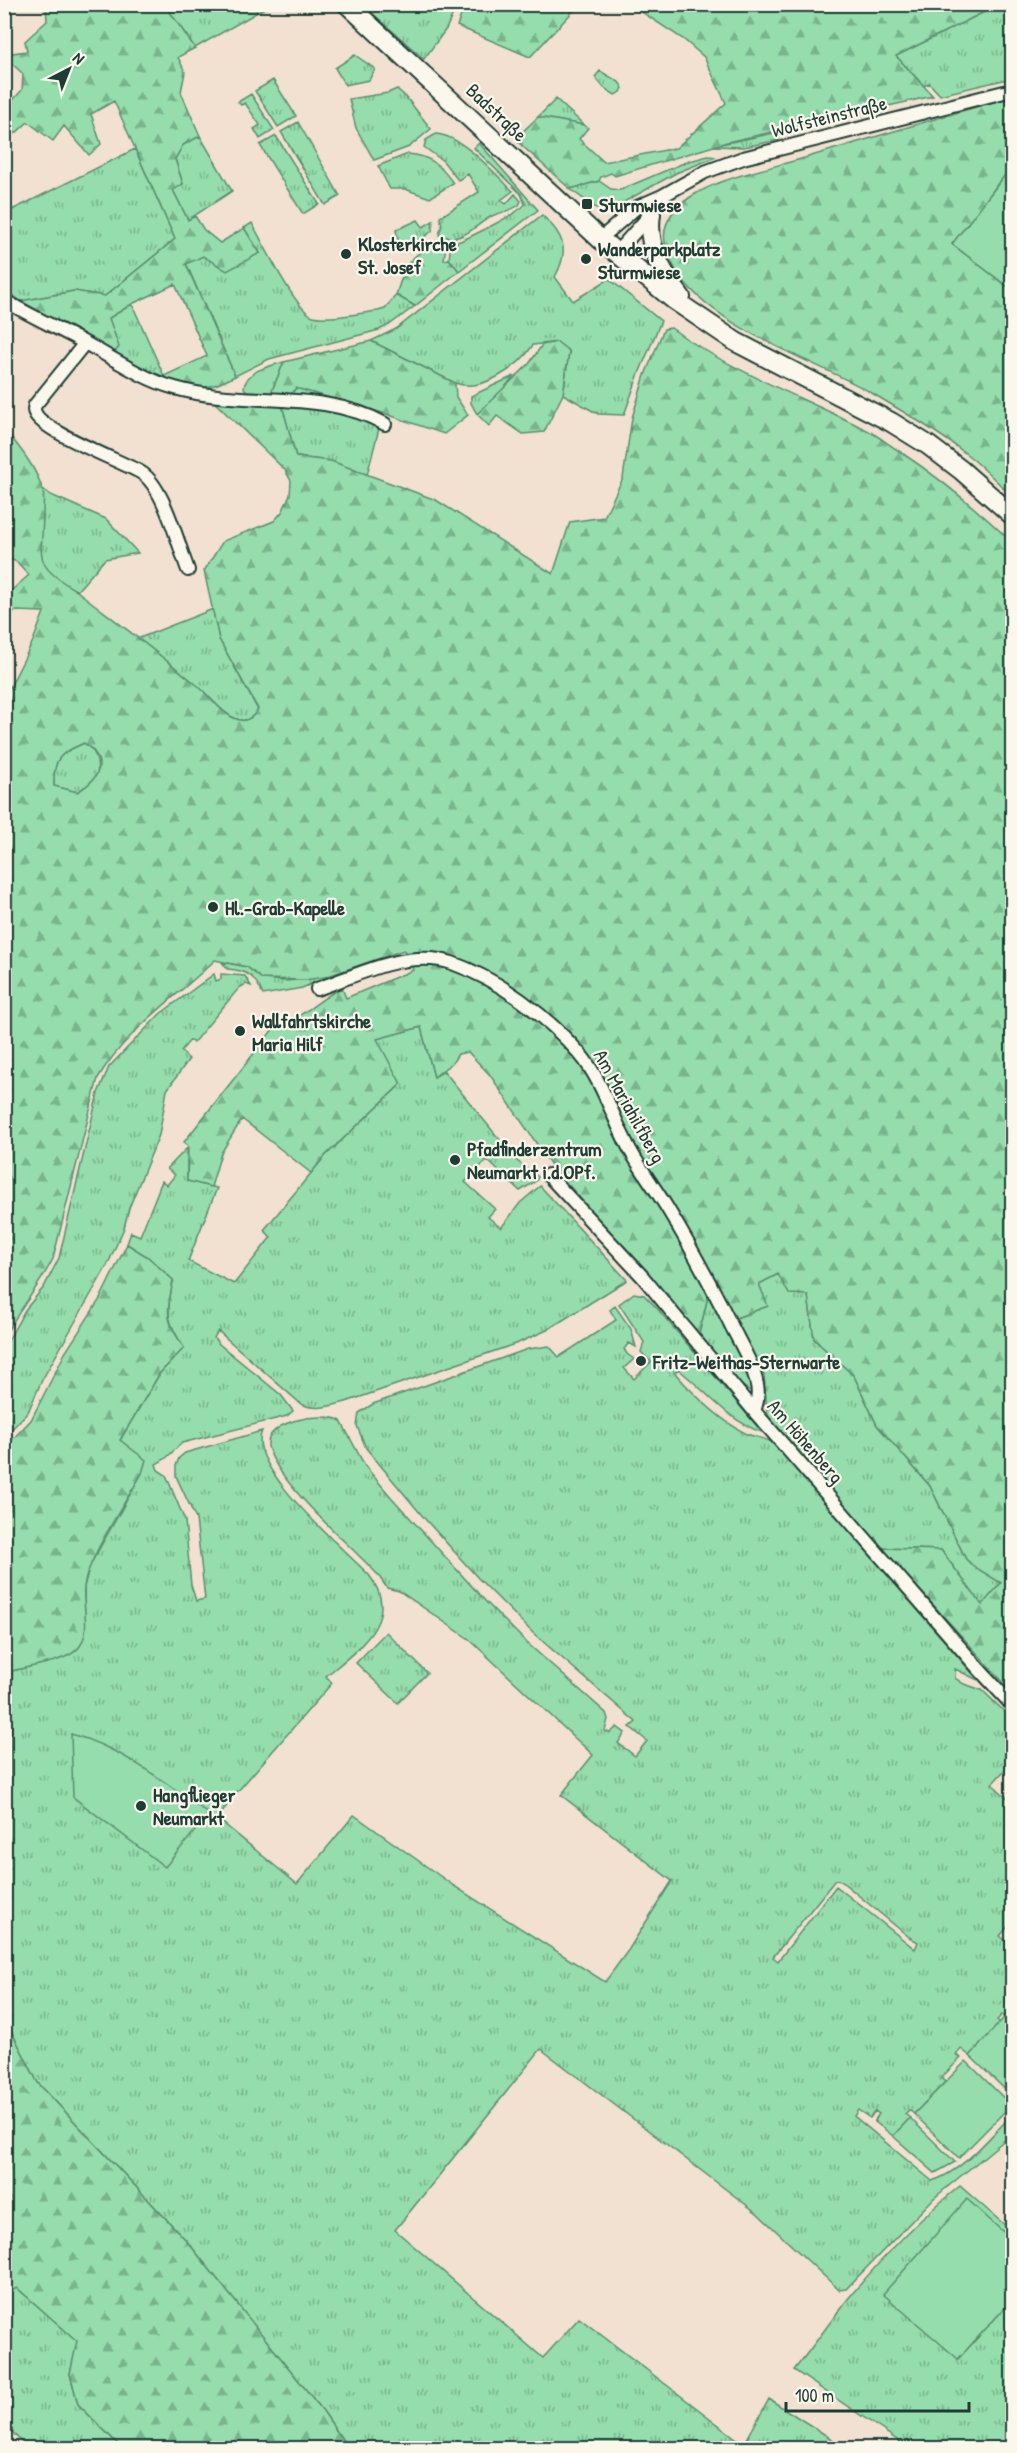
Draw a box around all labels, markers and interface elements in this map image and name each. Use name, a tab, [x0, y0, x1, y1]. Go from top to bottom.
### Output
north arrow	[39, 39, 99, 99]
text: N	[69, 47, 90, 69]
street label: Badstraße	[461, 77, 533, 147]
street label: Wolfsteinstraße	[769, 89, 889, 143]
place label: Sturmwiese	[599, 191, 682, 218]
marker: Sturmwiese	[580, 197, 594, 211]
place label: Klosterkirche St. Josef	[358, 230, 457, 280]
place label: Wanderparkplatz Sturmwiese	[598, 235, 721, 285]
marker: Klosterkirche St. Josef	[339, 247, 353, 261]
marker: Wanderparkplatz Sturmwiese	[579, 252, 593, 266]
place label: Hl.-Grab-Kapelle	[225, 894, 345, 922]
marker: Hl.-Grab-Kapelle	[206, 900, 220, 914]
place label: Wallfahrtskirche Maria Hilf	[252, 1007, 371, 1057]
marker: Wallfahrtskirche Maria Hilf	[233, 1024, 247, 1038]
street label: Am Mariahilfberg	[588, 1044, 672, 1168]
place label: Pfadfinderzentrum Neumarkt i.d.OPf.	[467, 1135, 602, 1185]
marker: Pfadfinderzentrum Neumarkt i.d.OPf.	[448, 1153, 462, 1167]
place label: Fritz-Weithas-Sternwarte	[652, 1348, 840, 1375]
marker: Fritz-Weithas-Sternwarte	[634, 1354, 648, 1368]
street label: Am Höhenberg	[762, 1393, 850, 1489]
place label: Hangflieger Neumarkt	[153, 1781, 236, 1831]
marker: Hangflieger Neumarkt	[134, 1799, 148, 1813]
scale bar	[786, 2375, 969, 2413]
text: 100 m	[795, 2383, 834, 2408]

